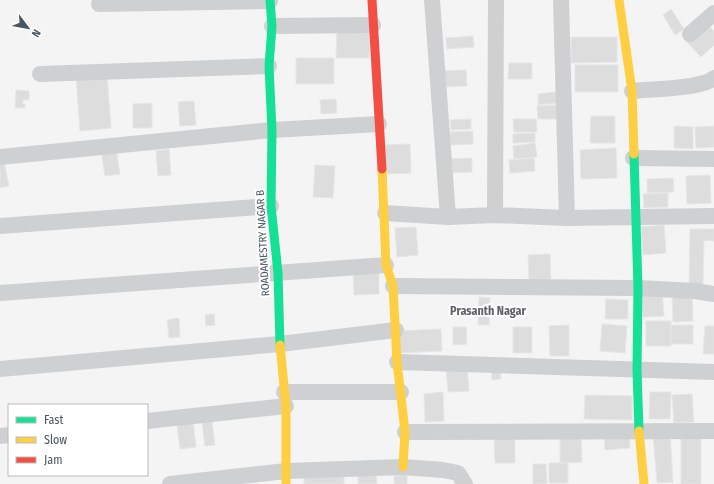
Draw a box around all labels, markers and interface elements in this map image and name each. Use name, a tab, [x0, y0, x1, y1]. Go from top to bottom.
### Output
north arrow	[8, 8, 48, 48]
text: N	[29, 27, 43, 39]
street label: ROADAMESTRY NAGAR B	[254, 189, 272, 297]
district label: Prasanth Nagar	[450, 304, 526, 318]
legend	[8, 404, 148, 476]
text: Fast	[44, 413, 63, 427]
text: Slow	[44, 433, 67, 447]
text: Jam	[44, 453, 62, 467]

